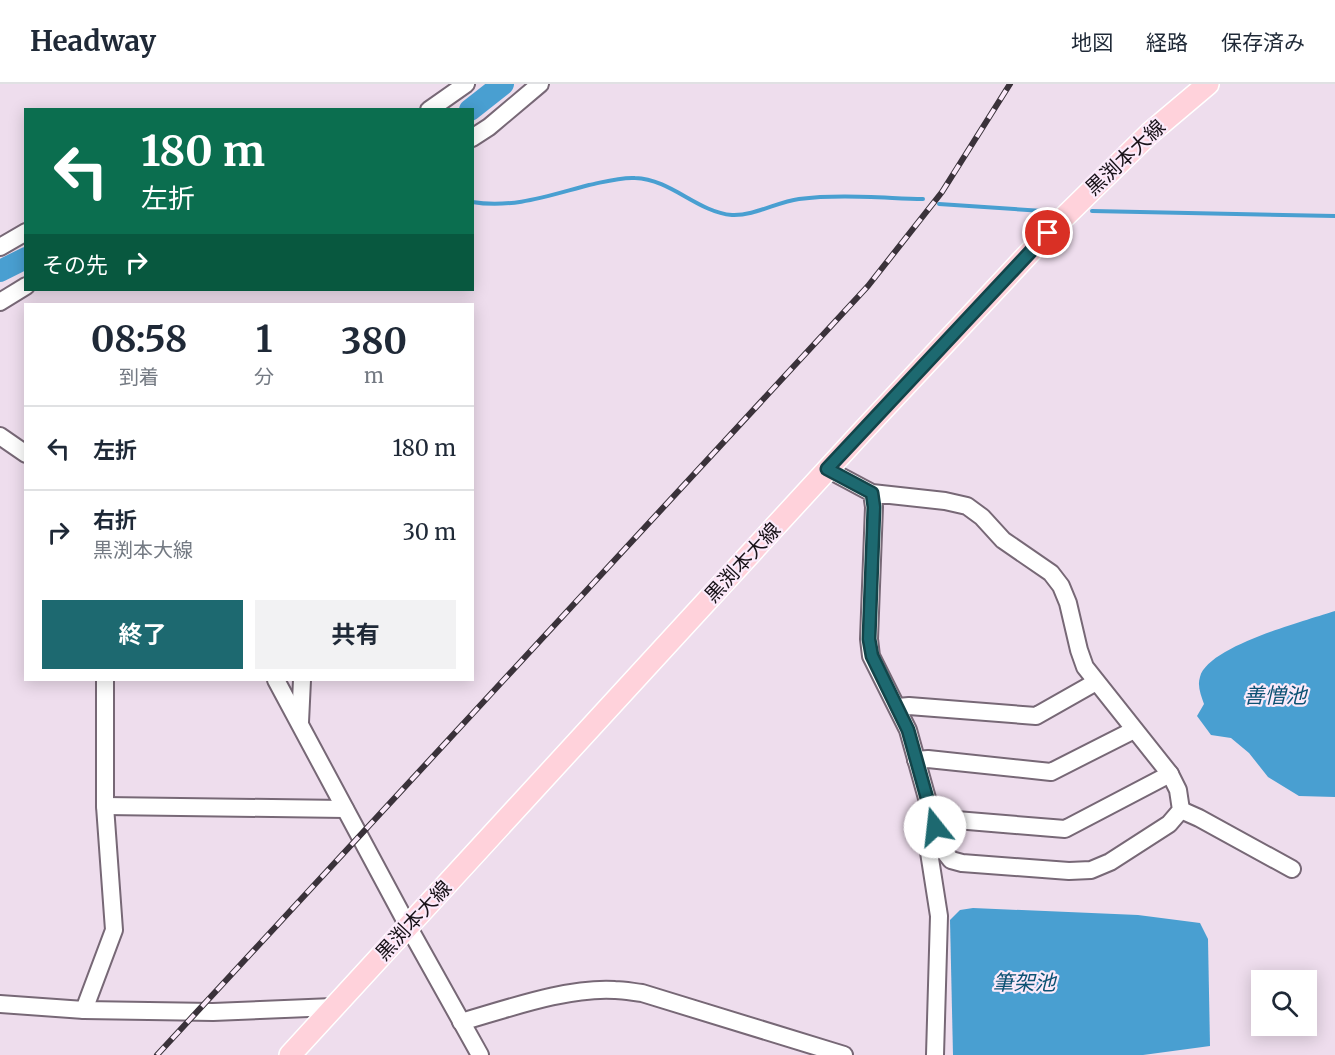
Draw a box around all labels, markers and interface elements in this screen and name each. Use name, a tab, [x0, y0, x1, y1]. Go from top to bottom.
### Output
text: Headway	[30, 23, 156, 59]
text: 地図	[1071, 29, 1113, 56]
text: 経路	[1146, 29, 1188, 56]
text: 保存済み	[1221, 29, 1305, 56]
street label: 黒渕本大線	[1080, 114, 1170, 200]
text: 180 m	[141, 125, 265, 177]
icon: left	[42, 132, 120, 210]
text: 左折	[141, 181, 195, 215]
pin	[1022, 207, 1073, 258]
icon: arrive	[1031, 216, 1064, 249]
icon: right	[120, 246, 153, 279]
text: その先	[42, 251, 108, 279]
text: 08:58	[91, 317, 187, 362]
text: 1	[256, 317, 272, 362]
text: 380	[341, 319, 407, 364]
text: m	[364, 363, 384, 388]
text: 到着	[119, 364, 159, 389]
text: 分	[254, 364, 274, 389]
icon: left	[42, 432, 75, 465]
text: 180 m	[392, 434, 456, 462]
text: 左折	[93, 436, 137, 464]
text: 右折	[93, 506, 137, 534]
icon: right	[42, 516, 75, 549]
street label: 黒渕本大線	[699, 517, 785, 607]
text: 30 m	[402, 518, 456, 546]
text: 黒渕本大線	[93, 537, 193, 562]
button: 終了	[42, 600, 243, 669]
button: 共有	[255, 600, 456, 669]
water label: 善憎池	[1244, 682, 1308, 709]
position arrow	[903, 795, 967, 859]
street label: 黒渕本大線	[370, 875, 456, 965]
water label: 筆架池	[993, 969, 1057, 996]
map controls	[1251, 970, 1317, 1036]
button: search	[1251, 970, 1317, 1036]

